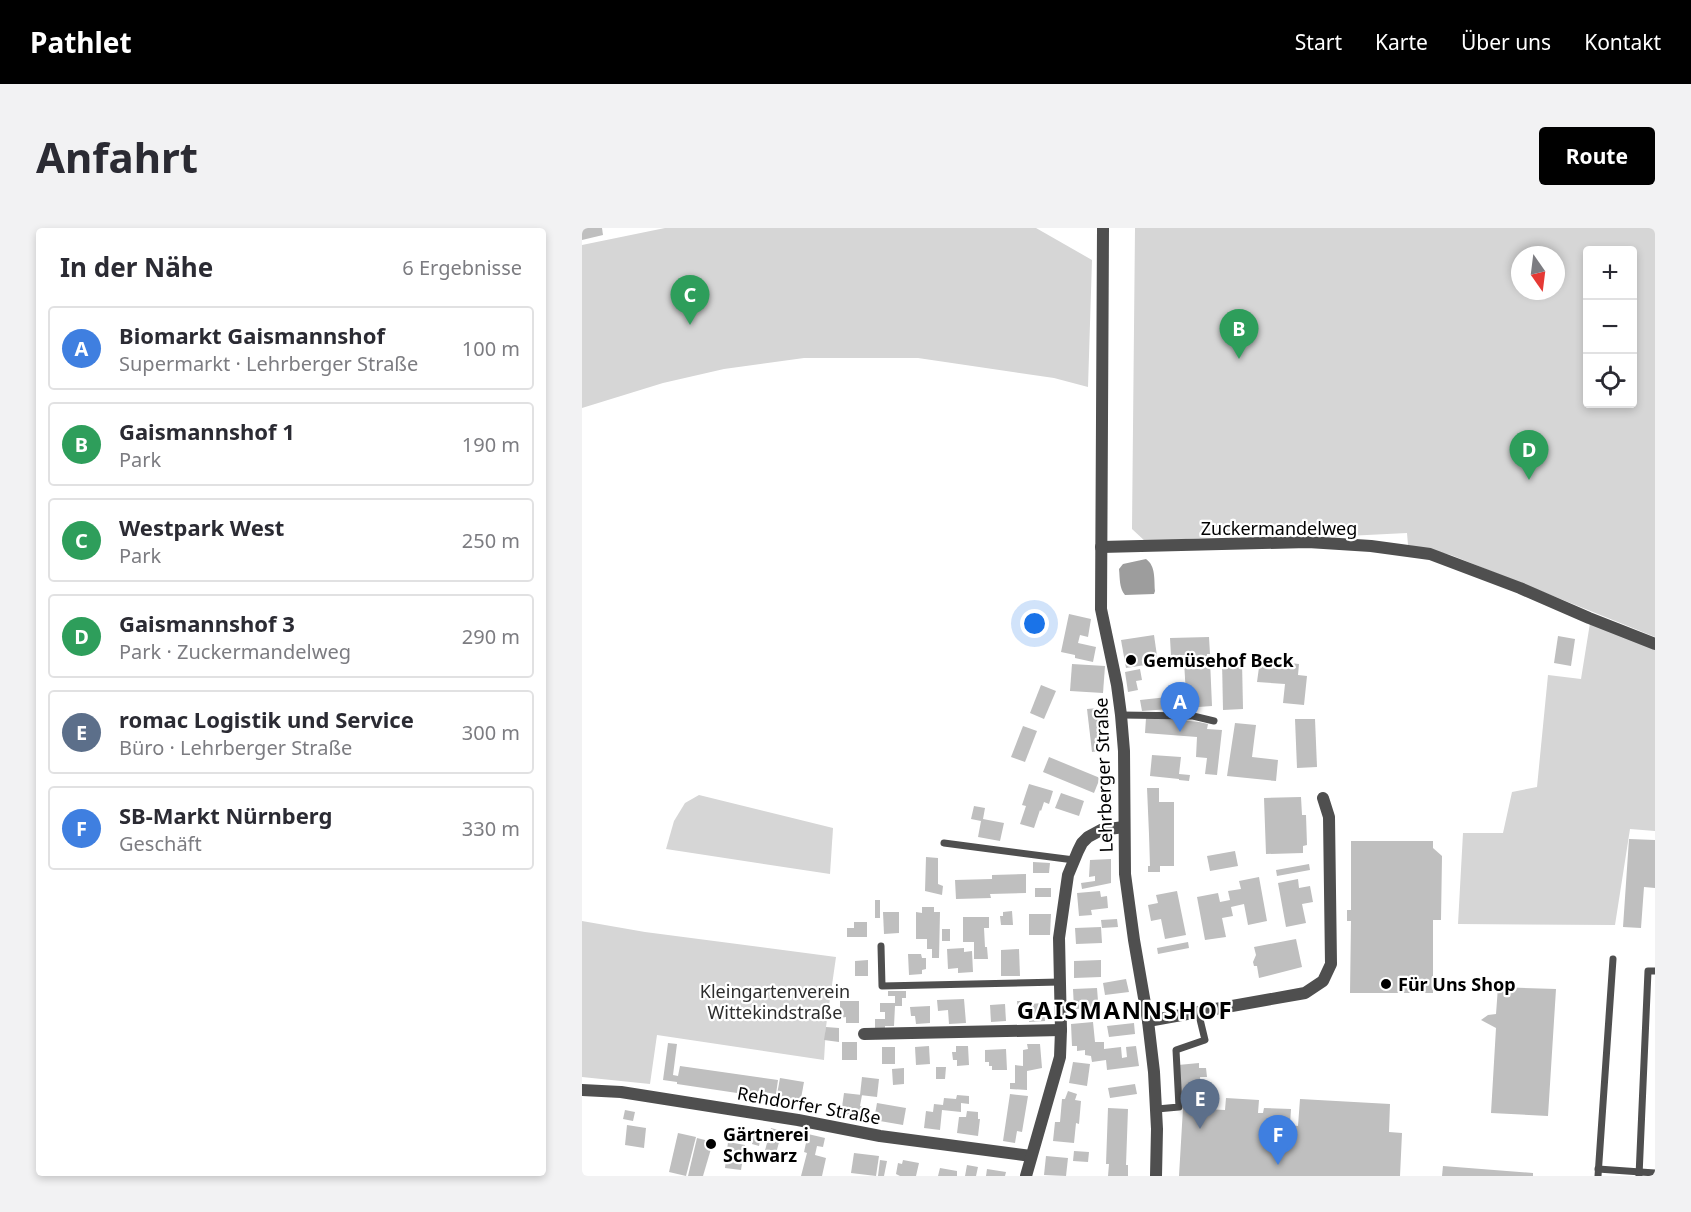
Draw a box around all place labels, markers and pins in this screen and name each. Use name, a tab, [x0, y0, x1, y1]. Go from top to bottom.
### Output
pin: C	[670, 276, 710, 325]
pin: B	[1220, 310, 1258, 359]
pin: D	[1510, 430, 1548, 480]
place label: Gemüsehof Beck	[1143, 648, 1294, 672]
marker: Gemüsehof Beck	[1124, 653, 1138, 667]
pin: A	[1160, 682, 1200, 732]
place label: Für Uns Shop	[1398, 972, 1516, 996]
marker: Für Uns Shop	[1379, 977, 1393, 991]
pin: E	[1180, 1080, 1220, 1129]
pin: F	[1258, 1116, 1298, 1165]
place label: Gärtnerei Schwarz	[723, 1122, 809, 1167]
marker: Gärtnerei Schwarz	[704, 1137, 718, 1151]

